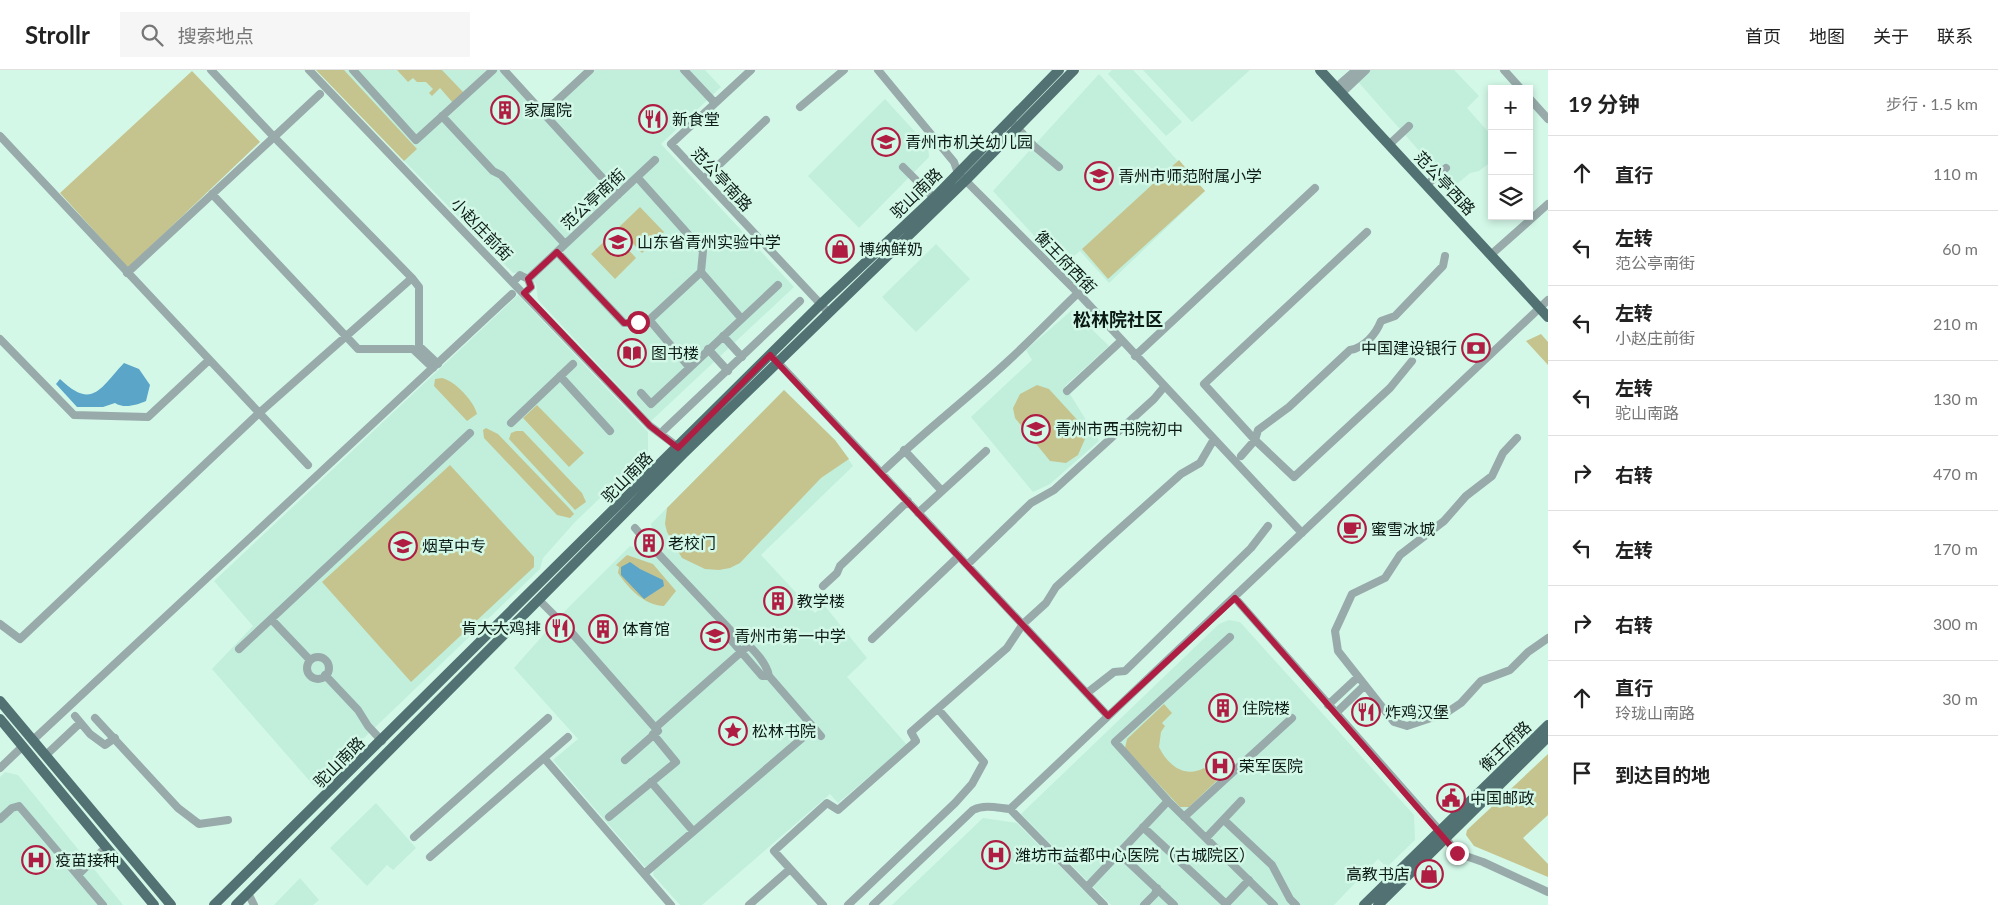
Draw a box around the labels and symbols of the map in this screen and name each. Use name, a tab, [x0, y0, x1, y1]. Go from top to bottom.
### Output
building icon: 家属院	[490, 95, 520, 125]
place label: 家属院	[524, 100, 572, 119]
restaurant icon: 新食堂	[638, 104, 668, 134]
place label: 新食堂	[672, 109, 720, 128]
school or university icon: 青州市机关幼儿园	[871, 127, 901, 157]
place label: 青州市机关幼儿园	[905, 132, 1033, 151]
street label: 范公亭南路	[688, 143, 757, 214]
street label: 范公亭西路	[1411, 147, 1480, 218]
school or university icon: 青州市师范附属小学	[1084, 161, 1114, 191]
street label: 范公亭南街	[557, 164, 628, 233]
street label: 驼山南路	[886, 164, 945, 222]
place label: 青州市师范附属小学	[1118, 166, 1262, 185]
street label: 小赵庄前街	[448, 193, 517, 264]
street label: 衡王府西街	[1032, 226, 1101, 297]
school or university icon: 山东省青州实验中学	[603, 227, 633, 257]
place label: 山东省青州实验中学	[637, 232, 781, 251]
shop icon: 博纳鲜奶	[825, 234, 855, 264]
place label: 博纳鲜奶	[859, 239, 923, 258]
district label: 松林院社区	[1073, 308, 1163, 330]
route start	[627, 311, 650, 334]
bank icon: 中国建设银行	[1461, 333, 1491, 363]
library icon: 图书楼	[617, 338, 647, 368]
place label: 中国建设银行	[1361, 338, 1457, 357]
place label: 图书楼	[651, 343, 699, 362]
school or university icon: 青州市西书院初中	[1021, 414, 1051, 444]
place label: 青州市西书院初中	[1055, 419, 1183, 438]
street label: 驼山南路	[597, 447, 656, 506]
cafe icon: 蜜雪冰城	[1337, 514, 1367, 544]
place label: 蜜雪冰城	[1371, 519, 1435, 538]
building icon: 老校门	[634, 528, 664, 558]
school or university icon: 烟草中专	[388, 531, 418, 561]
place label: 老校门	[668, 533, 716, 552]
place label: 烟草中专	[422, 536, 486, 555]
building icon: 教学楼	[763, 586, 793, 616]
place label: 教学楼	[797, 591, 845, 610]
restaurant icon: 肯大大鸡排	[545, 613, 575, 643]
building icon: 体育馆	[588, 614, 618, 644]
place label: 肯大大鸡排	[461, 618, 541, 637]
place label: 体育馆	[622, 619, 670, 638]
school or university icon: 青州市第一中学	[700, 621, 730, 651]
place label: 青州市第一中学	[734, 626, 846, 645]
building icon: 住院楼	[1208, 693, 1238, 723]
restaurant icon: 炸鸡汉堡	[1351, 697, 1381, 727]
place label: 住院楼	[1242, 698, 1290, 717]
place label: 炸鸡汉堡	[1385, 702, 1449, 721]
place icon: 松林书院	[718, 716, 748, 746]
street label: 衡王府路	[1475, 717, 1534, 775]
place label: 松林书院	[752, 721, 816, 740]
street label: 驼山南路	[309, 732, 368, 791]
hospital icon: 荣军医院	[1205, 751, 1235, 781]
place label: 荣军医院	[1239, 756, 1303, 775]
public building icon: 中国邮政	[1436, 783, 1466, 813]
place label: 中国邮政	[1470, 788, 1534, 807]
hospital icon: 潍坊市益都中心医院（古城院区）	[981, 840, 1011, 870]
route end	[1446, 842, 1469, 865]
hospital icon: 疫苗接种	[21, 845, 51, 875]
place label: 潍坊市益都中心医院（古城院区）	[1015, 845, 1255, 864]
place label: 疫苗接种	[55, 850, 119, 869]
shop icon: 高教书店	[1414, 859, 1444, 889]
place label: 高教书店	[1346, 864, 1410, 883]

